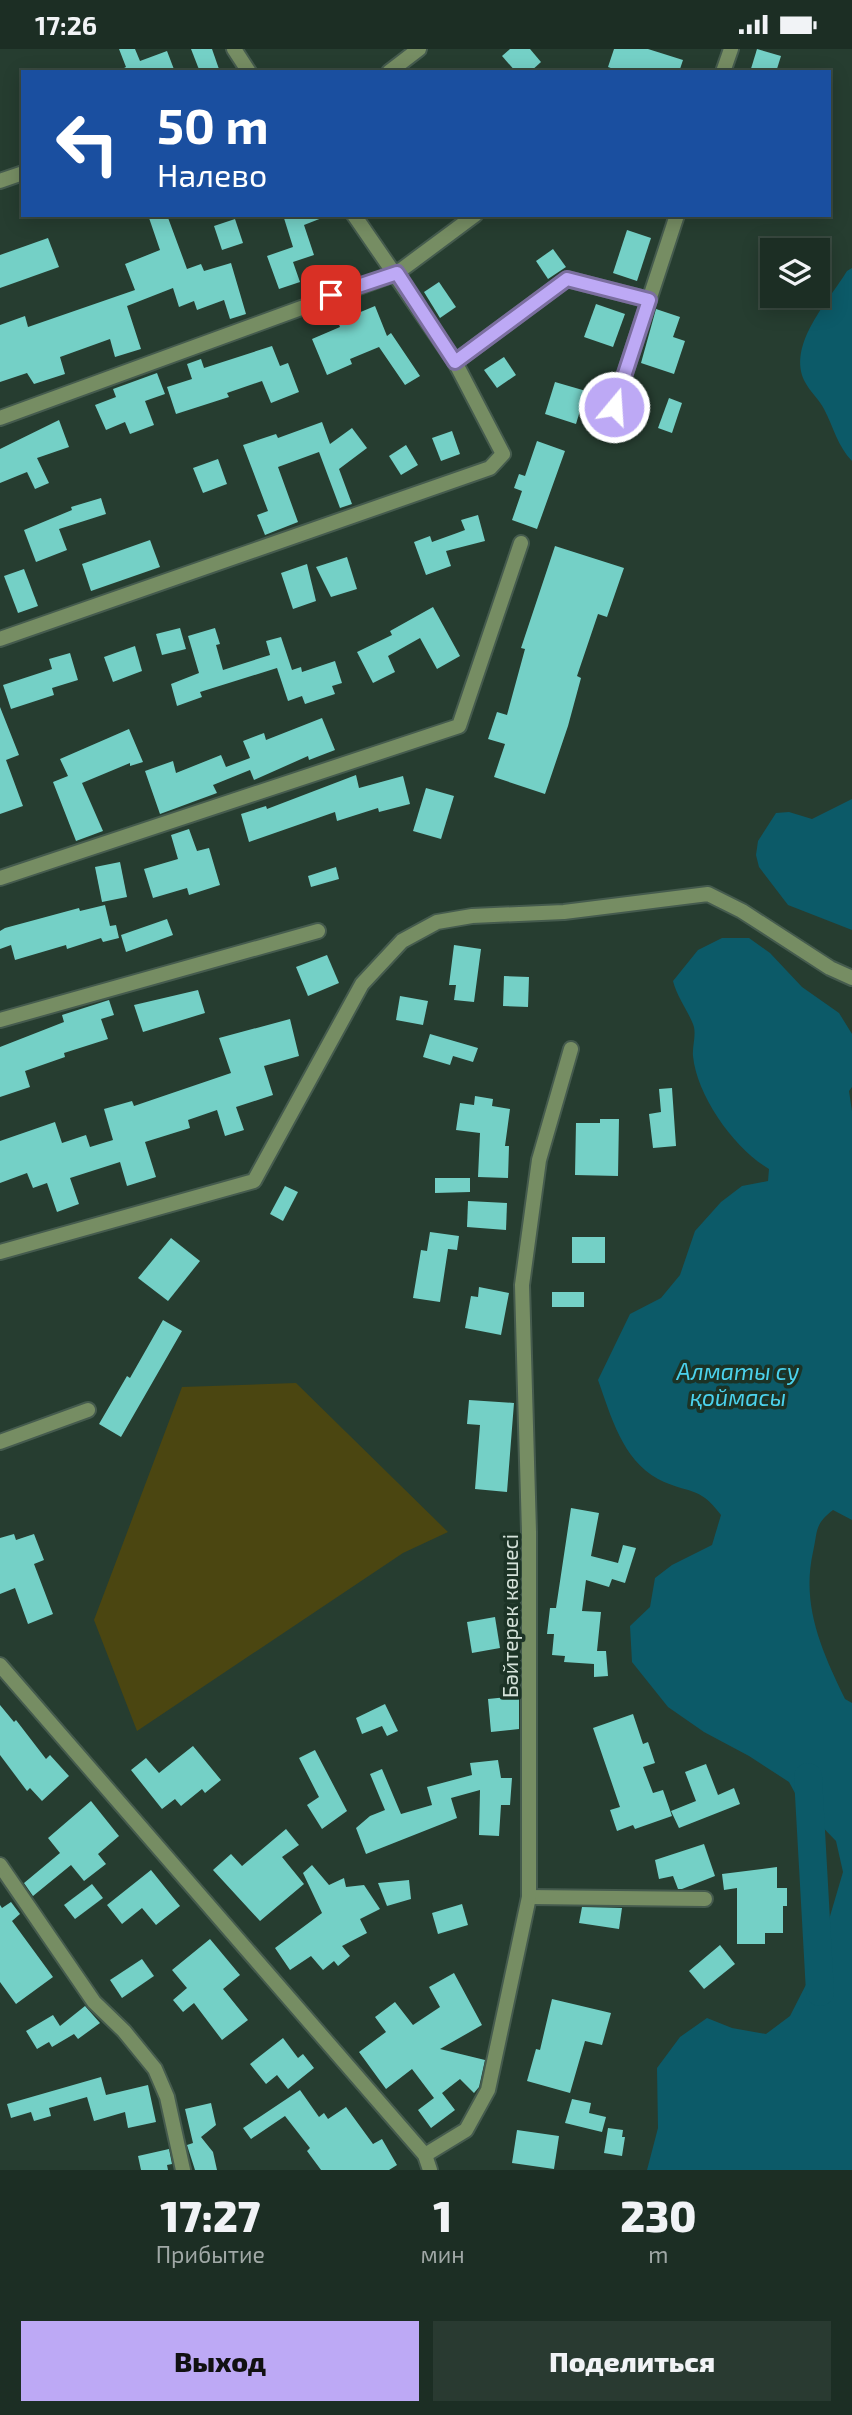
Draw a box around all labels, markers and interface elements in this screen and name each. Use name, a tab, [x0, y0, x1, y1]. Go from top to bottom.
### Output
text: 17:26	[35, 9, 97, 40]
text: 50 m	[157, 95, 269, 154]
icon: left	[42, 98, 133, 189]
text: Налево	[157, 155, 267, 193]
map controls	[760, 238, 830, 308]
button: layers	[760, 238, 830, 308]
pin	[301, 265, 361, 325]
icon: arrive	[312, 276, 350, 314]
position arrow	[577, 370, 651, 444]
water label: Алматы су қоймасы	[676, 1357, 800, 1411]
street label: Бәйтерек көшесі	[497, 1534, 522, 1698]
text: 17:27	[160, 2190, 260, 2240]
text: 1	[433, 2190, 452, 2240]
text: 230	[620, 2190, 696, 2240]
text: Прибытие	[156, 2240, 265, 2268]
text: мин	[421, 2240, 465, 2268]
text: m	[648, 2240, 668, 2268]
button: Выход	[21, 2321, 419, 2401]
button: Поделиться	[433, 2321, 831, 2401]

